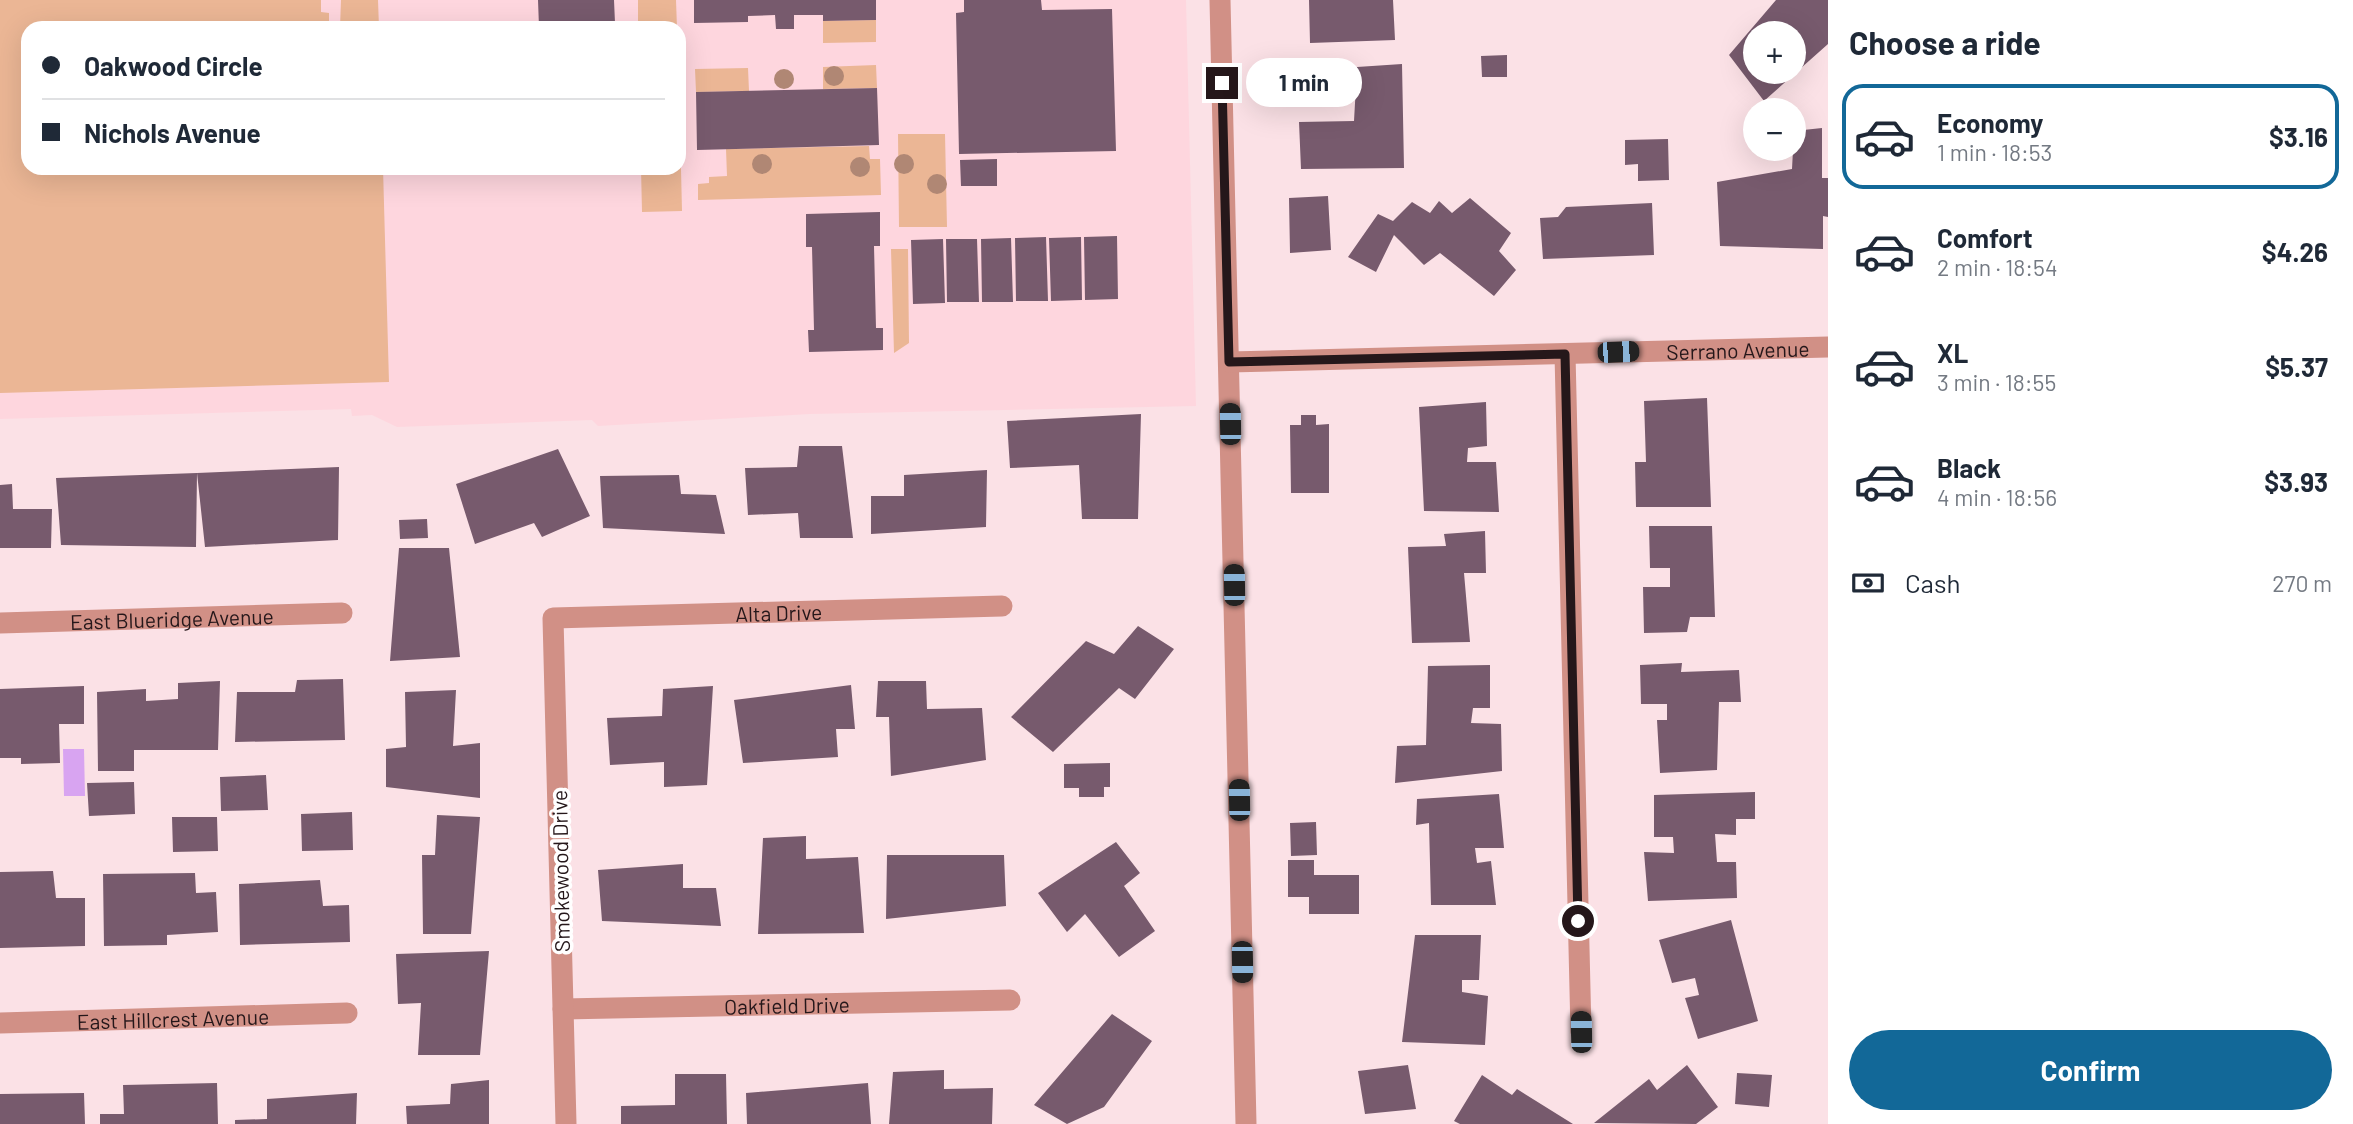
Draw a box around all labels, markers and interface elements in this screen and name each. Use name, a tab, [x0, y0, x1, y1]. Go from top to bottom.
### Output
map controls	[1743, 21, 1806, 161]
button: +	[1743, 21, 1806, 84]
text: Choose a ride	[1849, 23, 2041, 61]
text: Oakwood Circle	[84, 50, 263, 81]
callout: 1 min	[1246, 58, 1362, 108]
route end	[1206, 67, 1238, 99]
text: 1 min	[1279, 68, 1329, 96]
button: −	[1743, 98, 1806, 161]
icon: car	[1853, 105, 1916, 168]
text: Economy	[1937, 107, 2043, 138]
text: Nichols Avenue	[84, 117, 261, 148]
text: $3.16	[2269, 121, 2328, 152]
text: 1 min · 18:53	[1937, 138, 2052, 166]
icon: car	[1853, 220, 1916, 283]
text: Comfort	[1937, 222, 2033, 253]
text: $4.26	[2262, 236, 2328, 267]
text: 2 min · 18:54	[1937, 253, 2058, 281]
street label: Serrano Avenue	[1666, 335, 1810, 364]
icon: car	[1853, 335, 1916, 398]
text: XL	[1937, 337, 1968, 368]
car	[1597, 341, 1640, 363]
text: $5.37	[2265, 351, 2328, 382]
text: 3 min · 18:55	[1937, 368, 2056, 396]
car	[1220, 403, 1241, 445]
icon: car	[1853, 450, 1916, 513]
text: Black	[1937, 452, 2001, 483]
text: $3.93	[2264, 466, 2328, 497]
text: 4 min · 18:56	[1937, 483, 2057, 511]
car	[1224, 564, 1245, 606]
icon: cash	[1849, 564, 1887, 602]
text: Cash	[1905, 567, 1960, 598]
text: 270 m	[2272, 569, 2332, 597]
street label: Alta Drive	[735, 598, 823, 626]
street label: East Blueridge Avenue	[70, 602, 274, 633]
car	[1229, 779, 1250, 821]
street label: Smokewood Drive	[546, 790, 574, 952]
route start	[1562, 905, 1594, 937]
car	[1232, 941, 1253, 983]
street label: Oakfield Drive	[724, 991, 850, 1018]
street label: East Hillcrest Avenue	[76, 1003, 269, 1033]
car	[1571, 1011, 1592, 1053]
button: Confirm	[1849, 1030, 2332, 1110]

